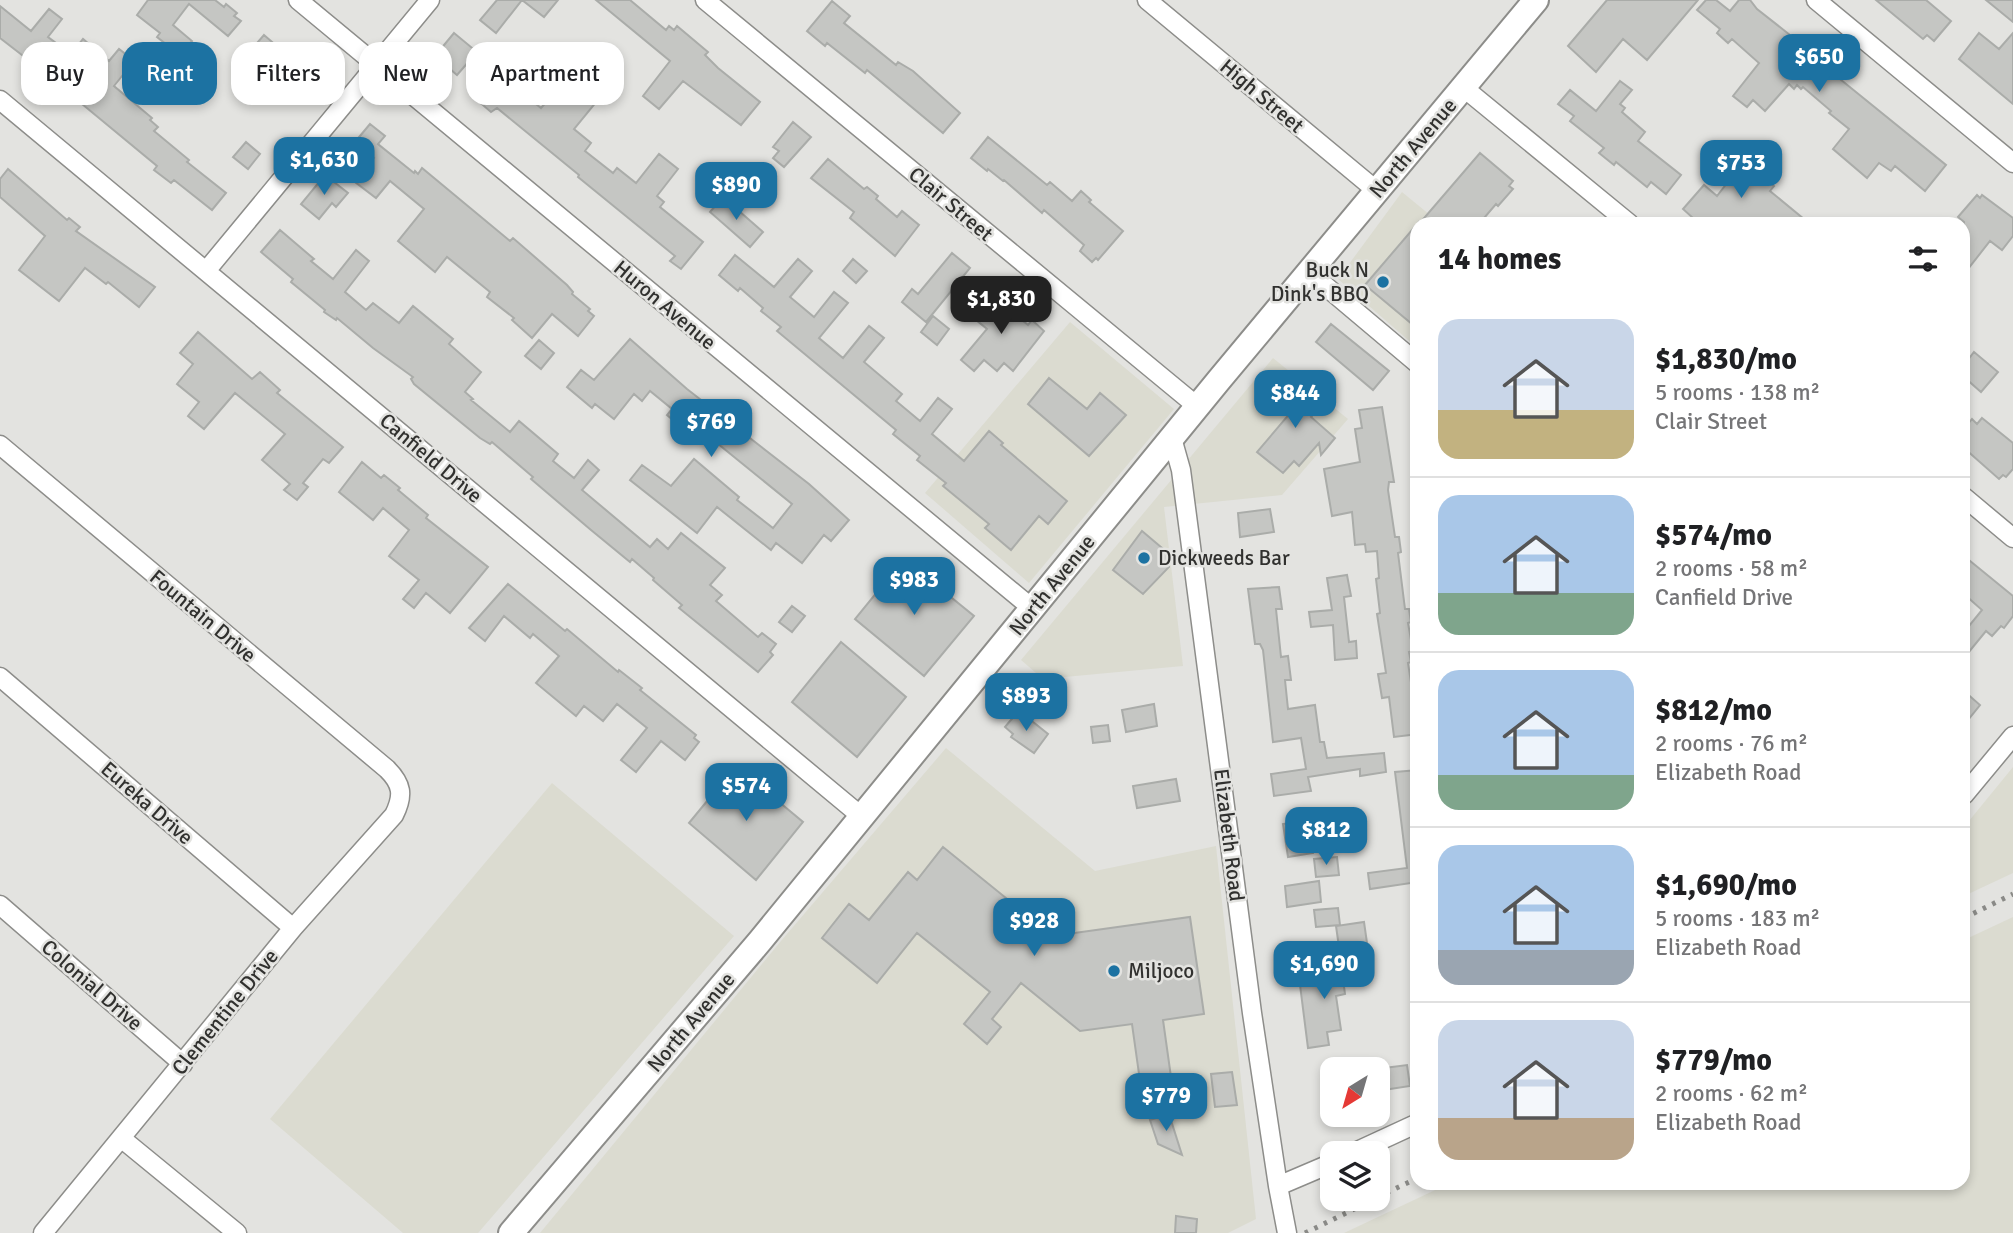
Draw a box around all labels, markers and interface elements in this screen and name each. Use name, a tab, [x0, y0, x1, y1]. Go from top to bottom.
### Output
pin: $650	[1778, 34, 1860, 94]
chip: Buy	[21, 42, 108, 105]
chip: Rent	[122, 42, 217, 105]
chip: Filters	[231, 42, 345, 105]
chip: New	[359, 42, 452, 105]
chip: Apartment	[466, 42, 624, 105]
text: $650	[1794, 42, 1844, 71]
street label: High Street	[1215, 53, 1309, 139]
street label: North Avenue	[1364, 93, 1462, 203]
pin: $1,630	[267, 138, 381, 197]
pin: $753	[1700, 140, 1782, 200]
text: $1,630	[290, 145, 358, 174]
text: $753	[1716, 148, 1766, 177]
street label: Clair Street	[903, 161, 999, 247]
pin: $890	[695, 162, 777, 222]
text: $890	[711, 170, 761, 199]
icon: filters	[1904, 240, 1942, 278]
text: 14 homes	[1438, 241, 1561, 278]
street label: Huron Avenue	[609, 255, 721, 355]
place label: Buck N Dink's BBQ	[1271, 257, 1369, 307]
marker: Buck N Dink's BBQ	[1375, 274, 1391, 290]
pin: $1,830	[944, 276, 1058, 336]
text: $1,830	[967, 284, 1035, 313]
text: $1,830/mo	[1655, 341, 1797, 378]
icon: home	[1494, 347, 1578, 431]
pin: $844	[1254, 370, 1336, 430]
text: $844	[1270, 378, 1320, 407]
text: 5 rooms · 138 m²	[1655, 378, 1820, 407]
pin: $769	[670, 400, 752, 459]
text: $769	[686, 407, 736, 436]
text: Clair Street	[1655, 407, 1767, 436]
street label: Canfield Drive	[374, 408, 488, 508]
text: $574/mo	[1655, 517, 1772, 554]
icon: home	[1494, 523, 1578, 607]
street label: North Avenue	[1003, 529, 1101, 641]
place label: Dickweeds Bar	[1158, 545, 1290, 571]
marker: Dickweeds Bar	[1136, 550, 1152, 566]
text: 2 rooms · 58 m²	[1655, 554, 1808, 583]
pin: $983	[873, 558, 955, 617]
street label: Fountain Drive	[144, 564, 262, 668]
text: $983	[889, 565, 939, 594]
text: Canfield Drive	[1655, 583, 1793, 612]
pin: $893	[985, 674, 1067, 733]
text: $893	[1001, 681, 1051, 710]
text: $812/mo	[1655, 692, 1772, 729]
icon: home	[1494, 698, 1578, 782]
text: 2 rooms · 76 m²	[1655, 729, 1808, 758]
street label: Eureka Drive	[96, 756, 198, 850]
text: Elizabeth Road	[1655, 758, 1801, 787]
pin: $574	[705, 764, 787, 823]
street label: Elizabeth Road	[1208, 767, 1250, 903]
text: $574	[721, 771, 771, 800]
pin: $812	[1285, 808, 1367, 867]
text: $812	[1301, 815, 1351, 844]
text: $1,690/mo	[1655, 867, 1797, 904]
icon: home	[1494, 873, 1578, 957]
pin: $928	[993, 898, 1075, 958]
text: 5 rooms · 183 m²	[1655, 904, 1820, 933]
text: $928	[1009, 906, 1059, 935]
text: Elizabeth Road	[1655, 933, 1801, 962]
street label: Colonial Drive	[36, 934, 148, 1036]
pin: $1,690	[1267, 942, 1381, 1001]
street label: Clementine Drive	[166, 944, 284, 1080]
text: $1,690	[1290, 949, 1358, 978]
place label: Miljoco	[1128, 958, 1194, 984]
marker: Miljoco	[1106, 963, 1122, 979]
street label: North Avenue	[642, 967, 740, 1077]
text: $779/mo	[1655, 1042, 1772, 1079]
icon: home	[1494, 1048, 1578, 1132]
north arrow	[1320, 1057, 1390, 1127]
map controls	[1320, 1057, 1390, 1211]
pin: $779	[1125, 1074, 1207, 1133]
text: 2 rooms · 62 m²	[1655, 1079, 1808, 1108]
text: $779	[1141, 1081, 1191, 1110]
text: Elizabeth Road	[1655, 1108, 1801, 1137]
button: layers	[1320, 1141, 1390, 1211]

